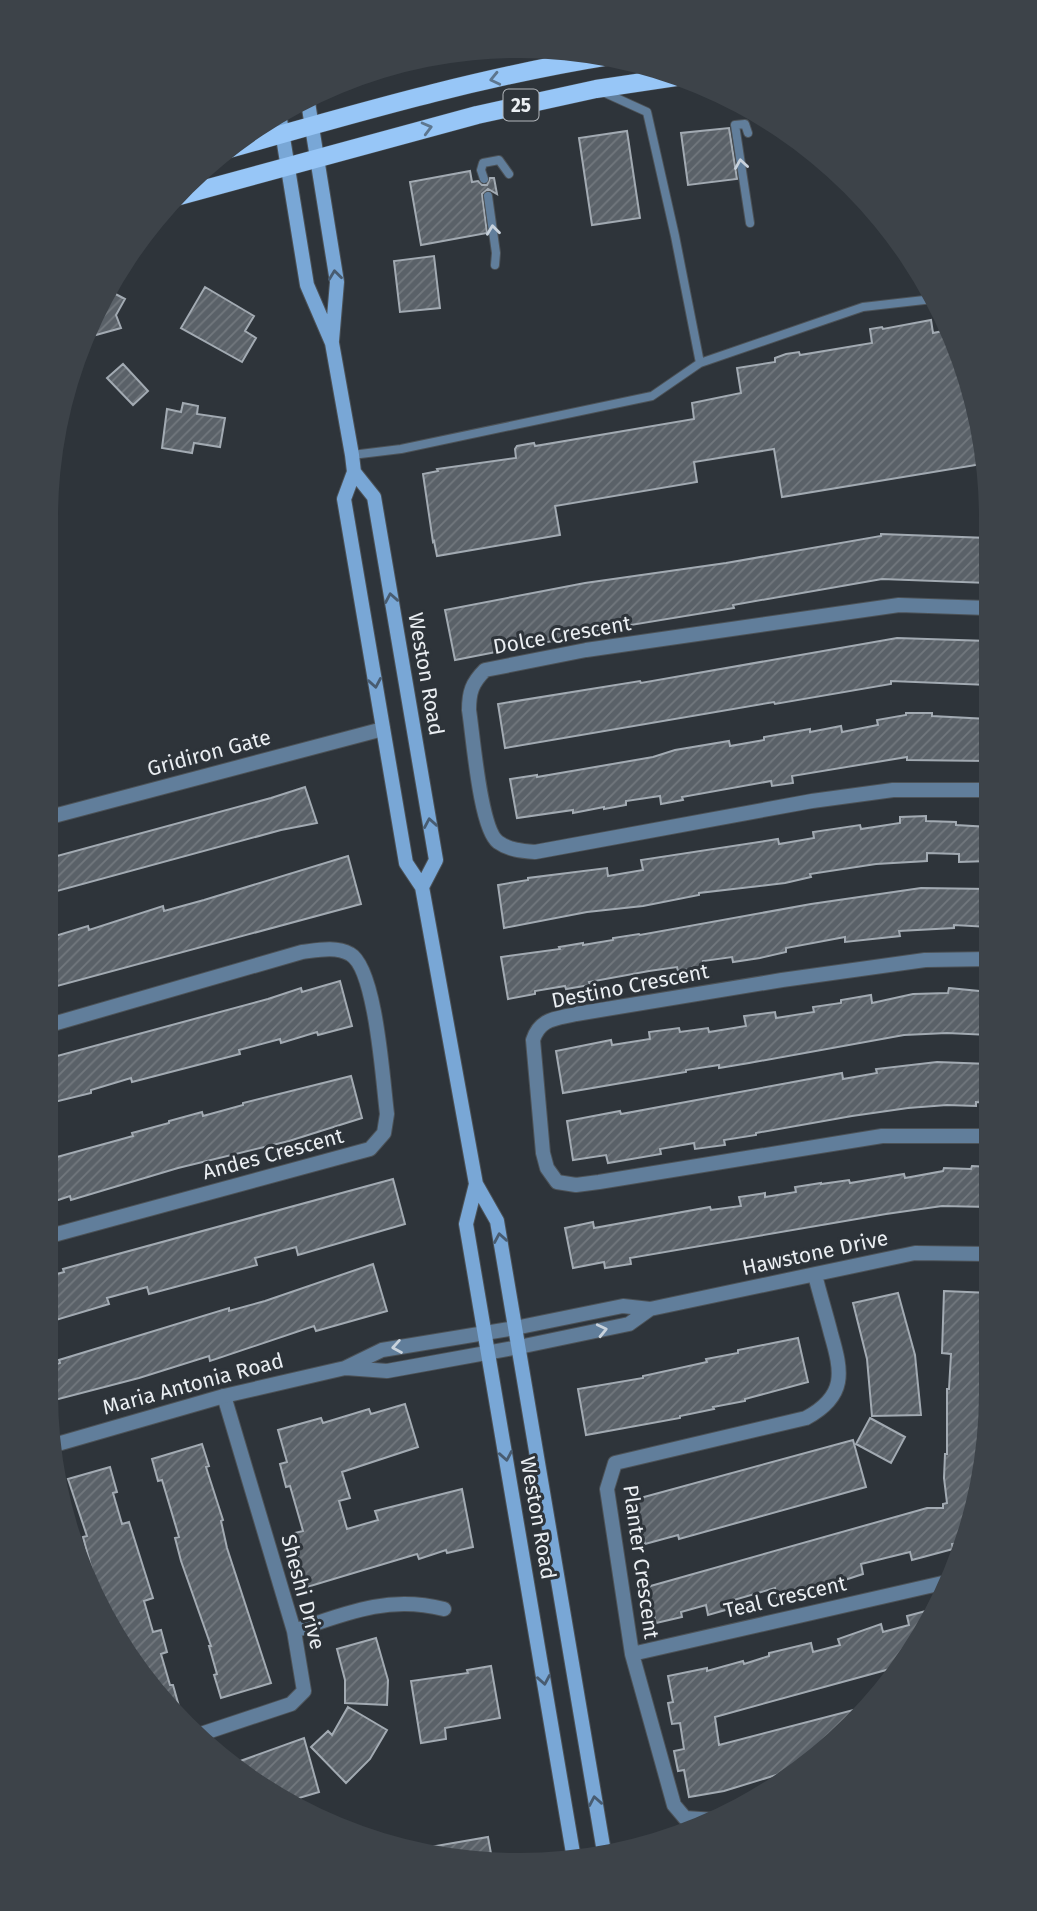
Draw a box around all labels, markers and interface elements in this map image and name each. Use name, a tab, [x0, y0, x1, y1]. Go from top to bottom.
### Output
one-way arrow	[489, 70, 501, 85]
road number: 25	[504, 90, 538, 120]
one-way arrow	[421, 122, 433, 136]
one-way arrow	[734, 159, 749, 170]
one-way arrow	[485, 224, 500, 236]
one-way arrow	[328, 269, 343, 281]
one-way arrow	[384, 592, 399, 604]
street label: Dolce Crescent	[491, 610, 633, 660]
street label: Weston Road	[402, 611, 450, 737]
one-way arrow	[367, 677, 382, 689]
street label: Gridiron Gate	[144, 724, 274, 782]
one-way arrow	[423, 817, 438, 829]
street label: Destino Crescent	[549, 958, 711, 1014]
street label: Andes Crescent	[200, 1123, 347, 1185]
street label: Hawstone Drive	[740, 1225, 890, 1281]
one-way arrow	[493, 1232, 508, 1244]
one-way arrow	[596, 1324, 608, 1339]
one-way arrow	[391, 1339, 403, 1354]
street label: Maria Antonia Road	[100, 1347, 286, 1421]
one-way arrow	[498, 1450, 513, 1462]
street label: Weston Road	[514, 1455, 562, 1581]
street label: Planter Crescent	[617, 1483, 665, 1641]
street label: Sheshi Drive	[275, 1532, 331, 1652]
street label: Teal Crescent	[721, 1570, 849, 1624]
one-way arrow	[536, 1674, 551, 1686]
one-way arrow	[588, 1795, 603, 1807]

